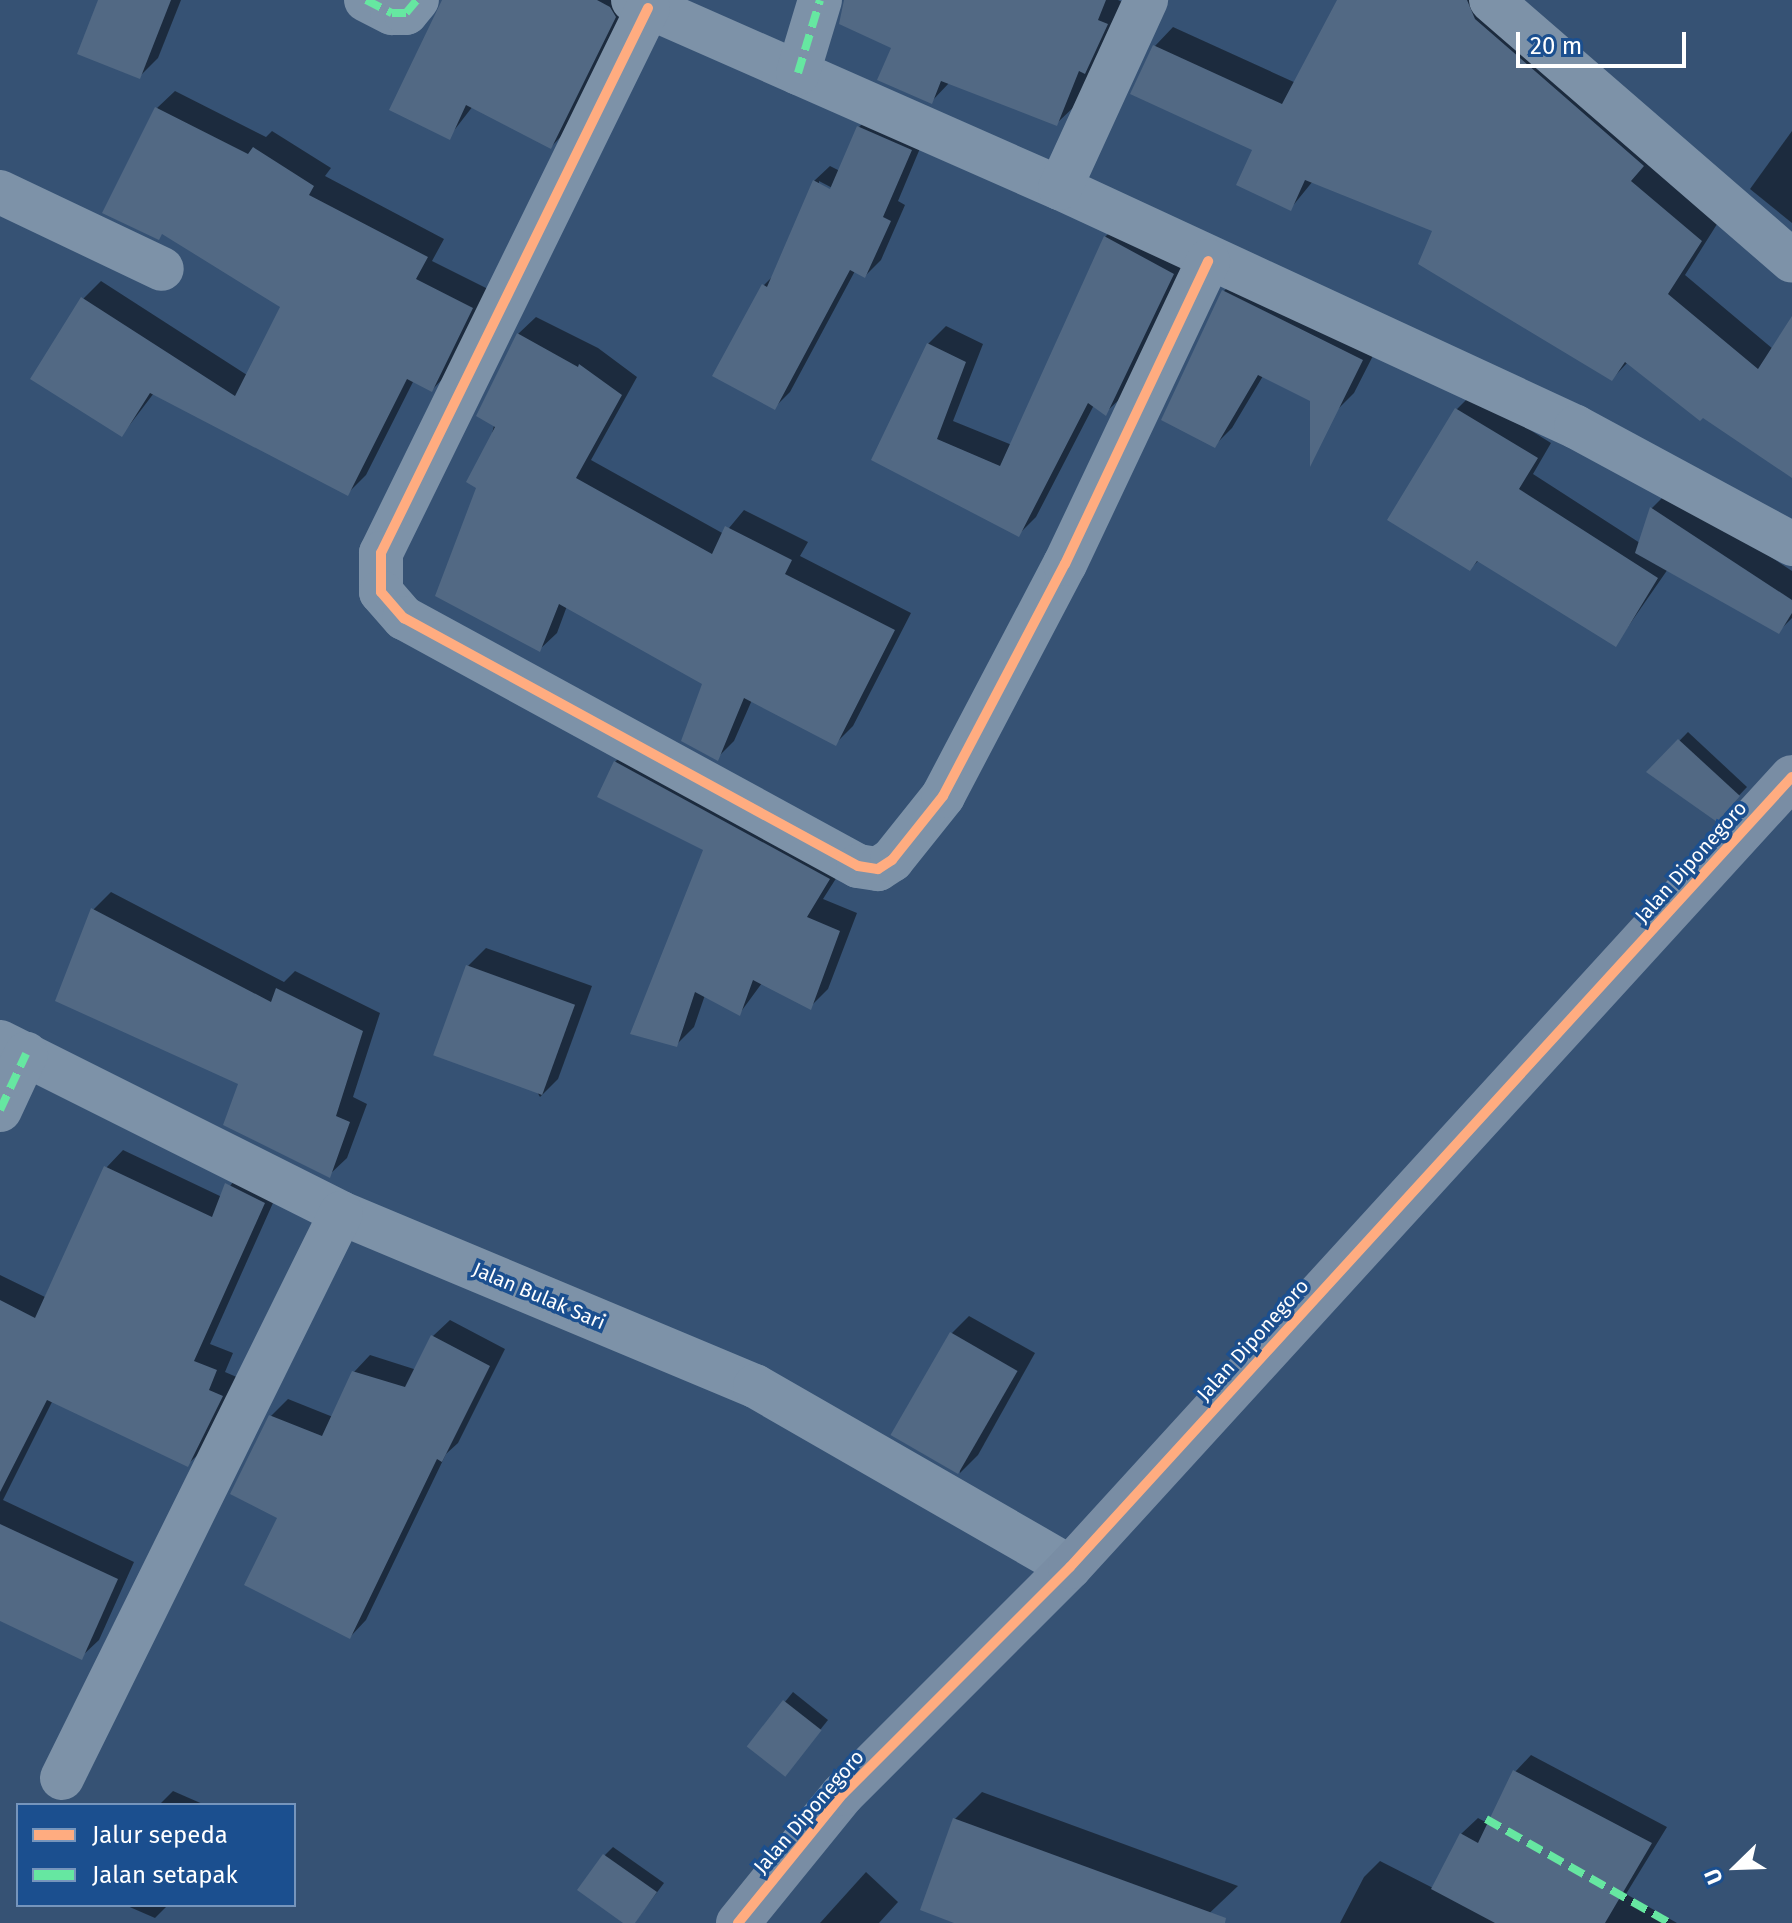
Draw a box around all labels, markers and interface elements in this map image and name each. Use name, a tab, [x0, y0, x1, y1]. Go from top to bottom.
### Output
scale bar	[1520, 16, 1690, 66]
text: 20 m	[1530, 32, 1582, 60]
street label: Jalan Diponegoro	[1630, 796, 1752, 928]
street label: Jalan Bulak Sari	[469, 1257, 609, 1335]
street label: Jalan Diponegoro	[1192, 1274, 1314, 1406]
street label: Jalan Diponegoro	[749, 1745, 869, 1879]
legend	[16, 1803, 296, 1907]
text: Jalur sepeda	[92, 1821, 228, 1849]
north arrow	[1696, 1827, 1776, 1907]
text: Jalan setapak	[92, 1861, 238, 1889]
text: U	[1698, 1865, 1729, 1888]

